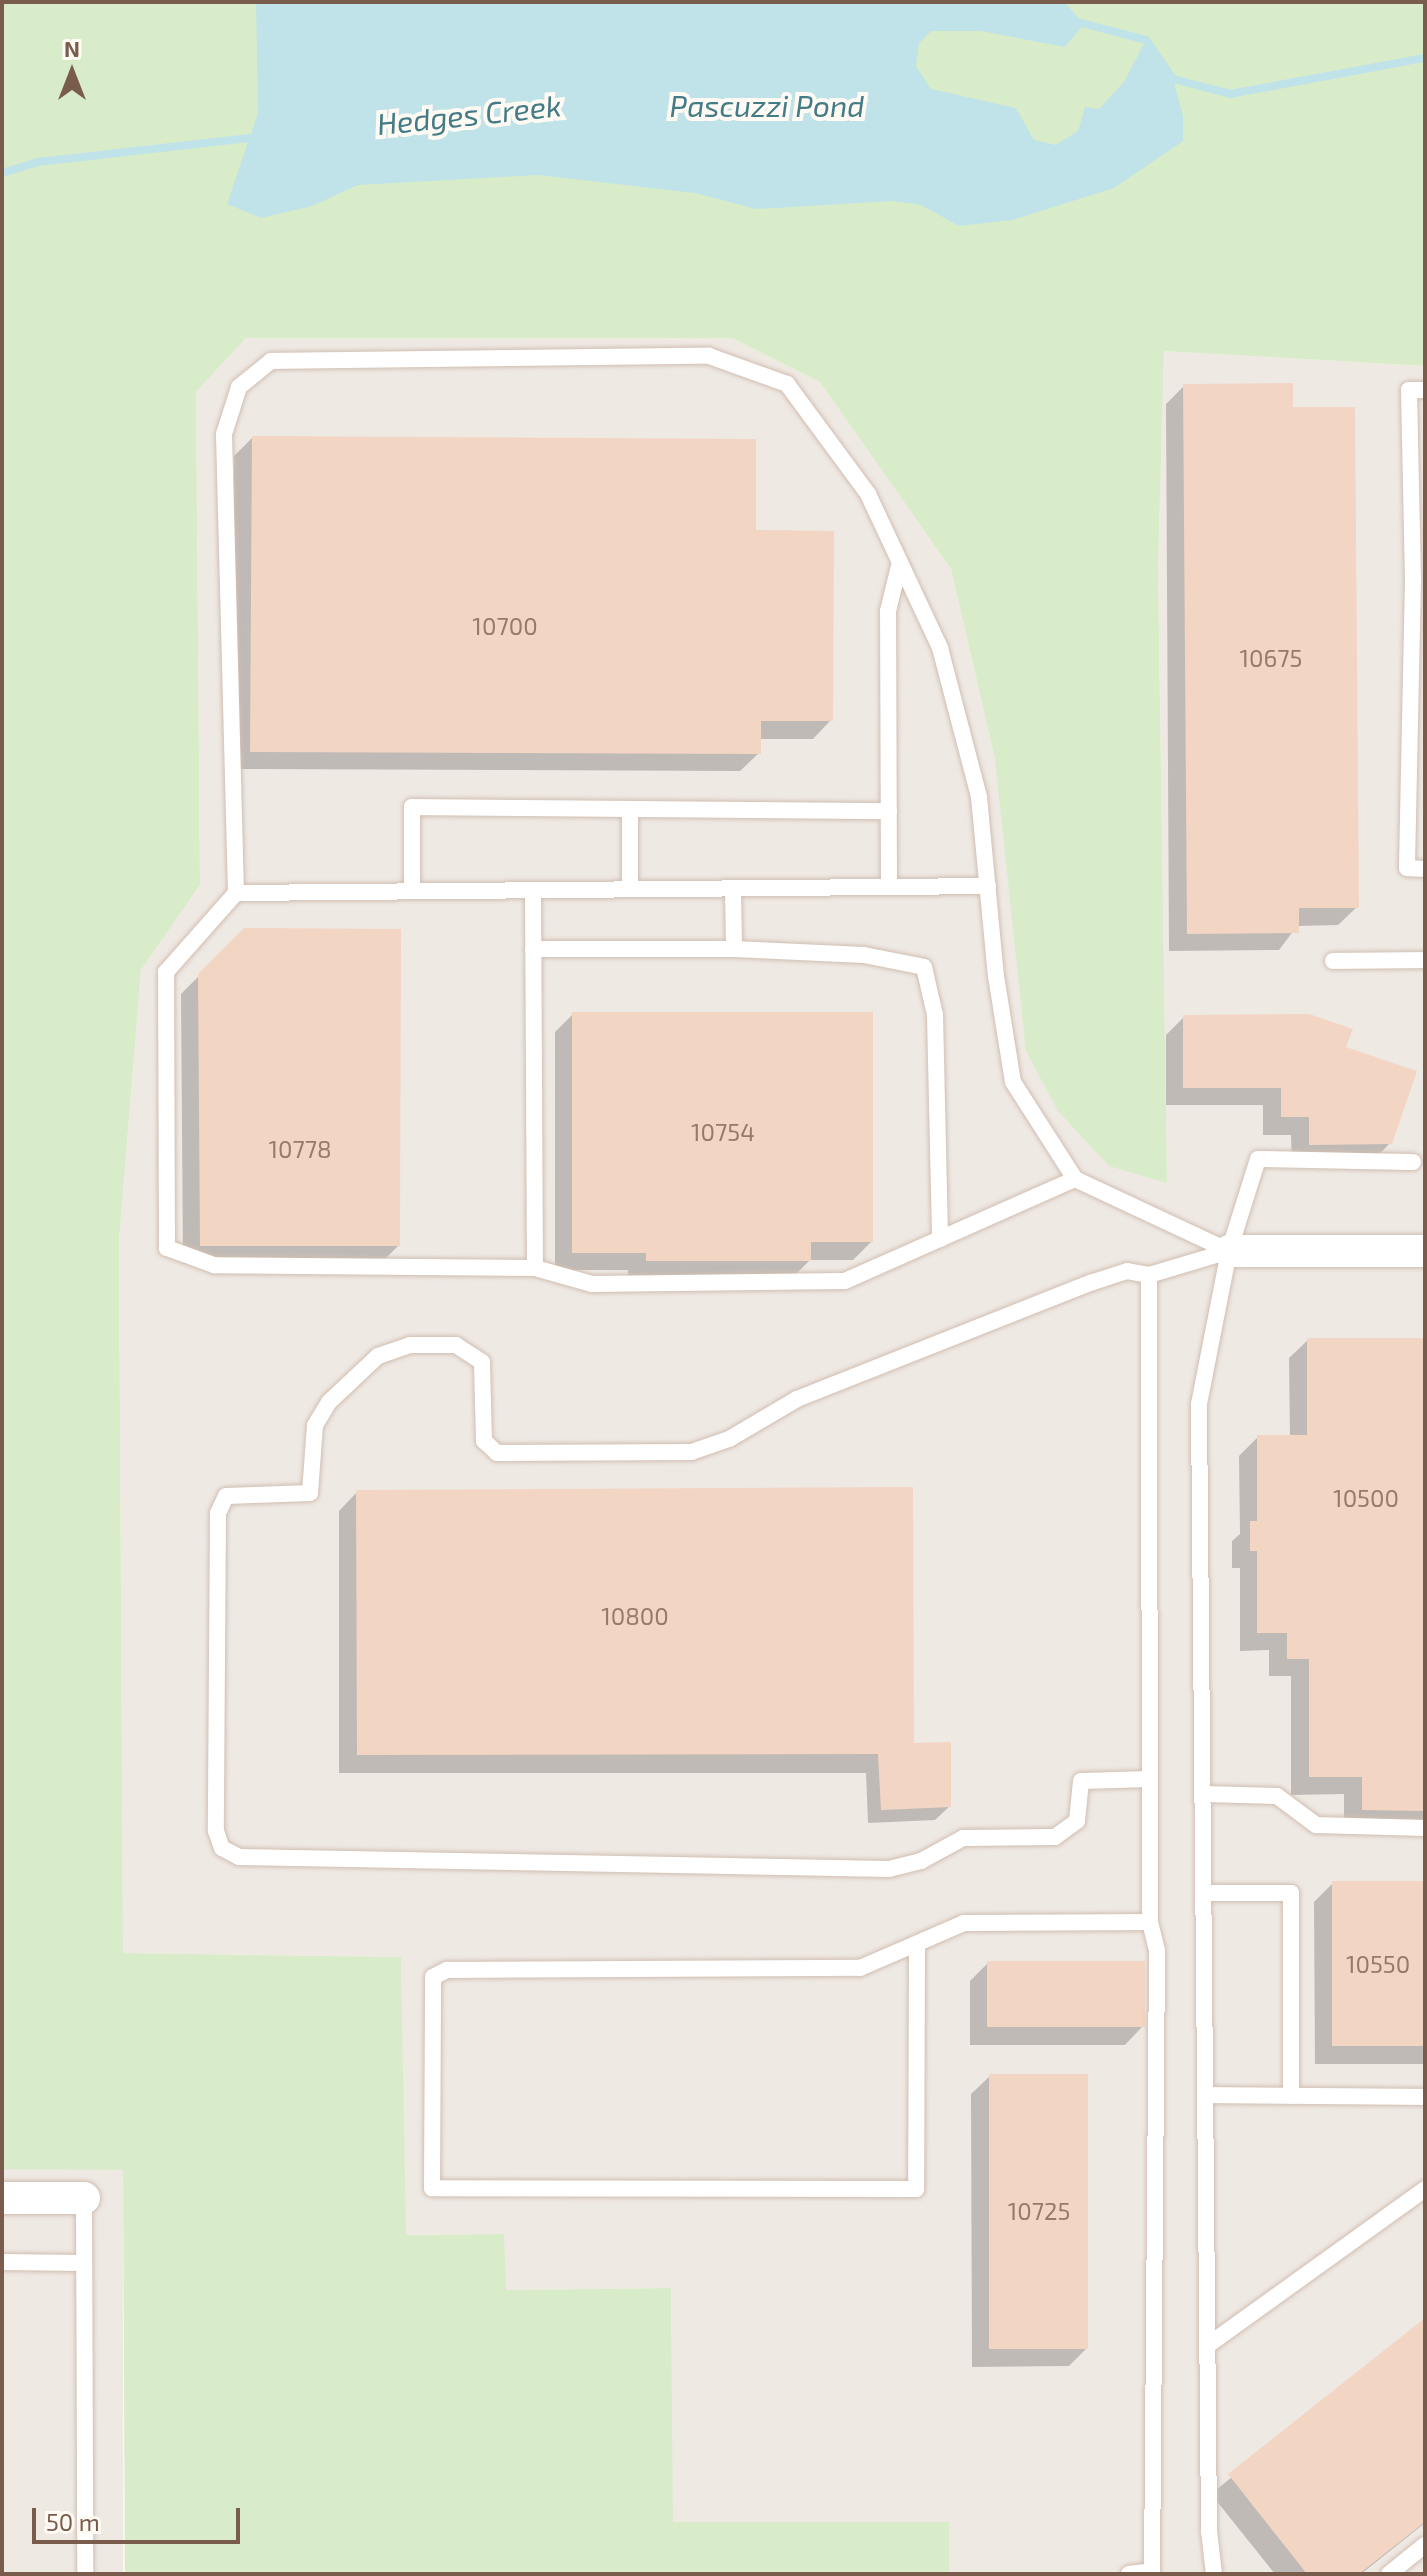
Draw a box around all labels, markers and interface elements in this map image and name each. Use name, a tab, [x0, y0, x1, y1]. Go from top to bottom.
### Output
north arrow	[32, 32, 112, 112]
text: N	[64, 35, 80, 61]
water label: Hedges Creek	[375, 86, 563, 142]
water label: Pascuzzi Pond	[670, 87, 864, 123]
house number: 10700	[472, 612, 538, 640]
house number: 10675	[1240, 644, 1302, 672]
house number: 10754	[691, 1118, 755, 1146]
house number: 10778	[268, 1135, 332, 1163]
house number: 10500	[1333, 1484, 1399, 1512]
house number: 10800	[601, 1602, 669, 1630]
house number: 10550	[1346, 1950, 1410, 1978]
house number: 10725	[1008, 2197, 1070, 2225]
scale bar	[36, 2492, 244, 2542]
text: 50 m	[46, 2507, 100, 2536]

